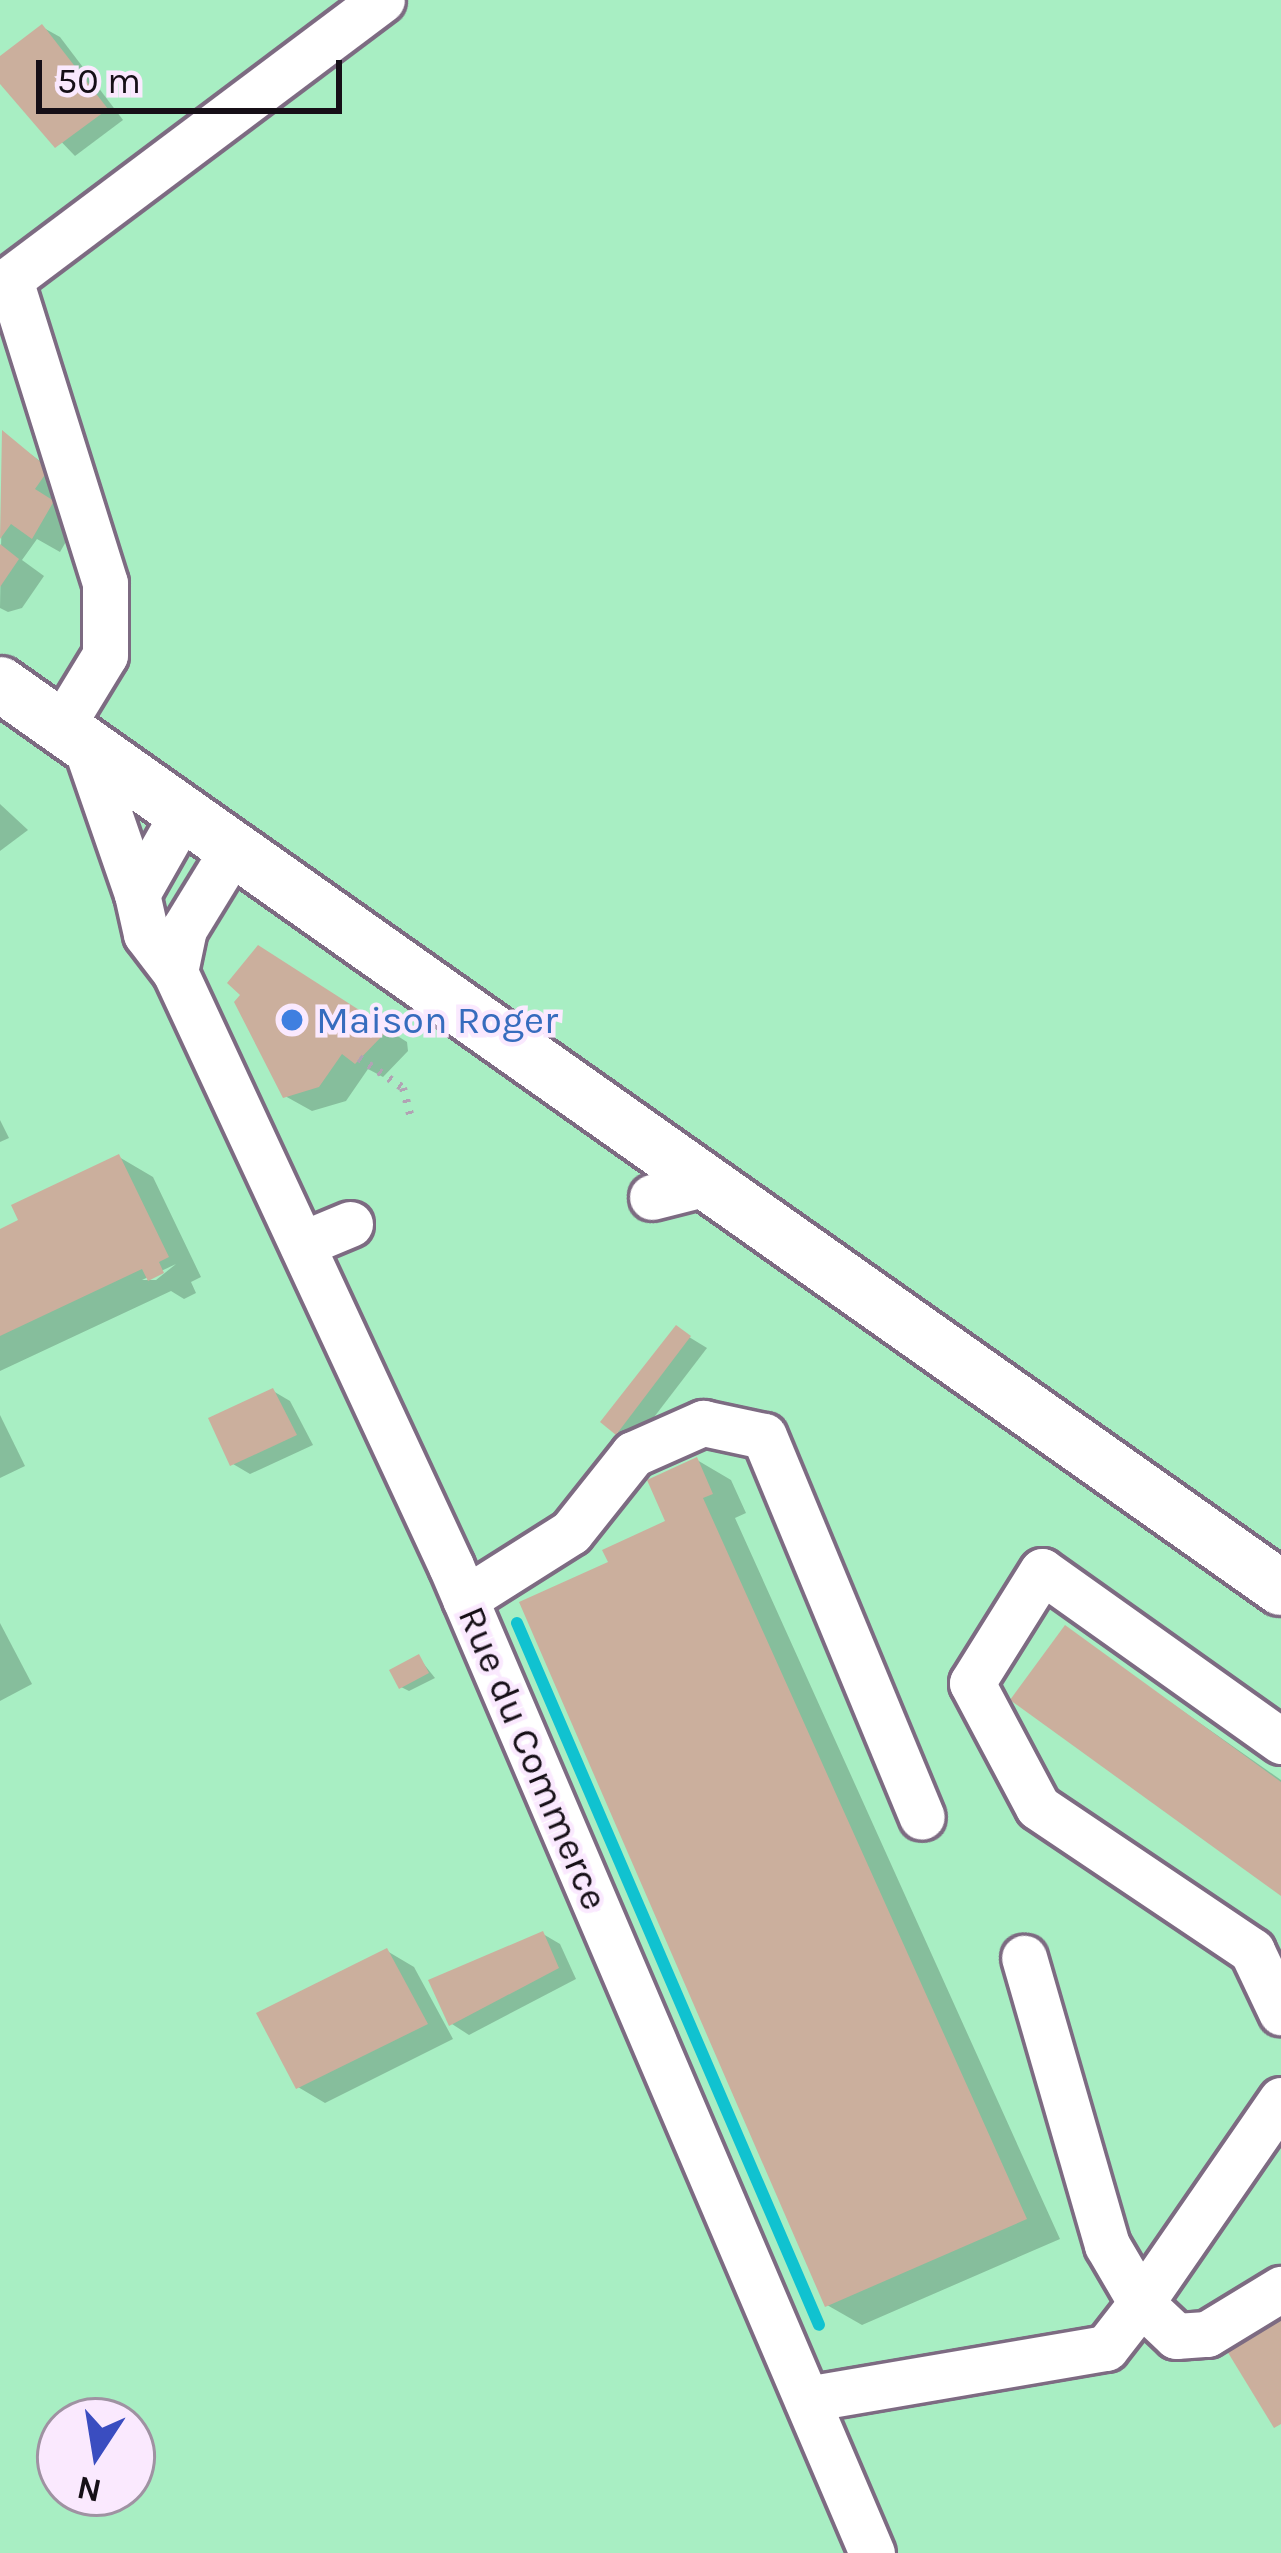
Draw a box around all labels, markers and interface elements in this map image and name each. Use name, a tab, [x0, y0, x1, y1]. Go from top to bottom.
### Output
scale bar	[42, 36, 348, 110]
text: 50 m	[57, 60, 141, 102]
place label: Maison Roger	[316, 997, 558, 1043]
marker: Maison Roger	[279, 1007, 305, 1033]
street label: Rue du Commerce	[448, 1599, 618, 1917]
north arrow	[36, 2397, 156, 2517]
text: N	[74, 2468, 105, 2510]

